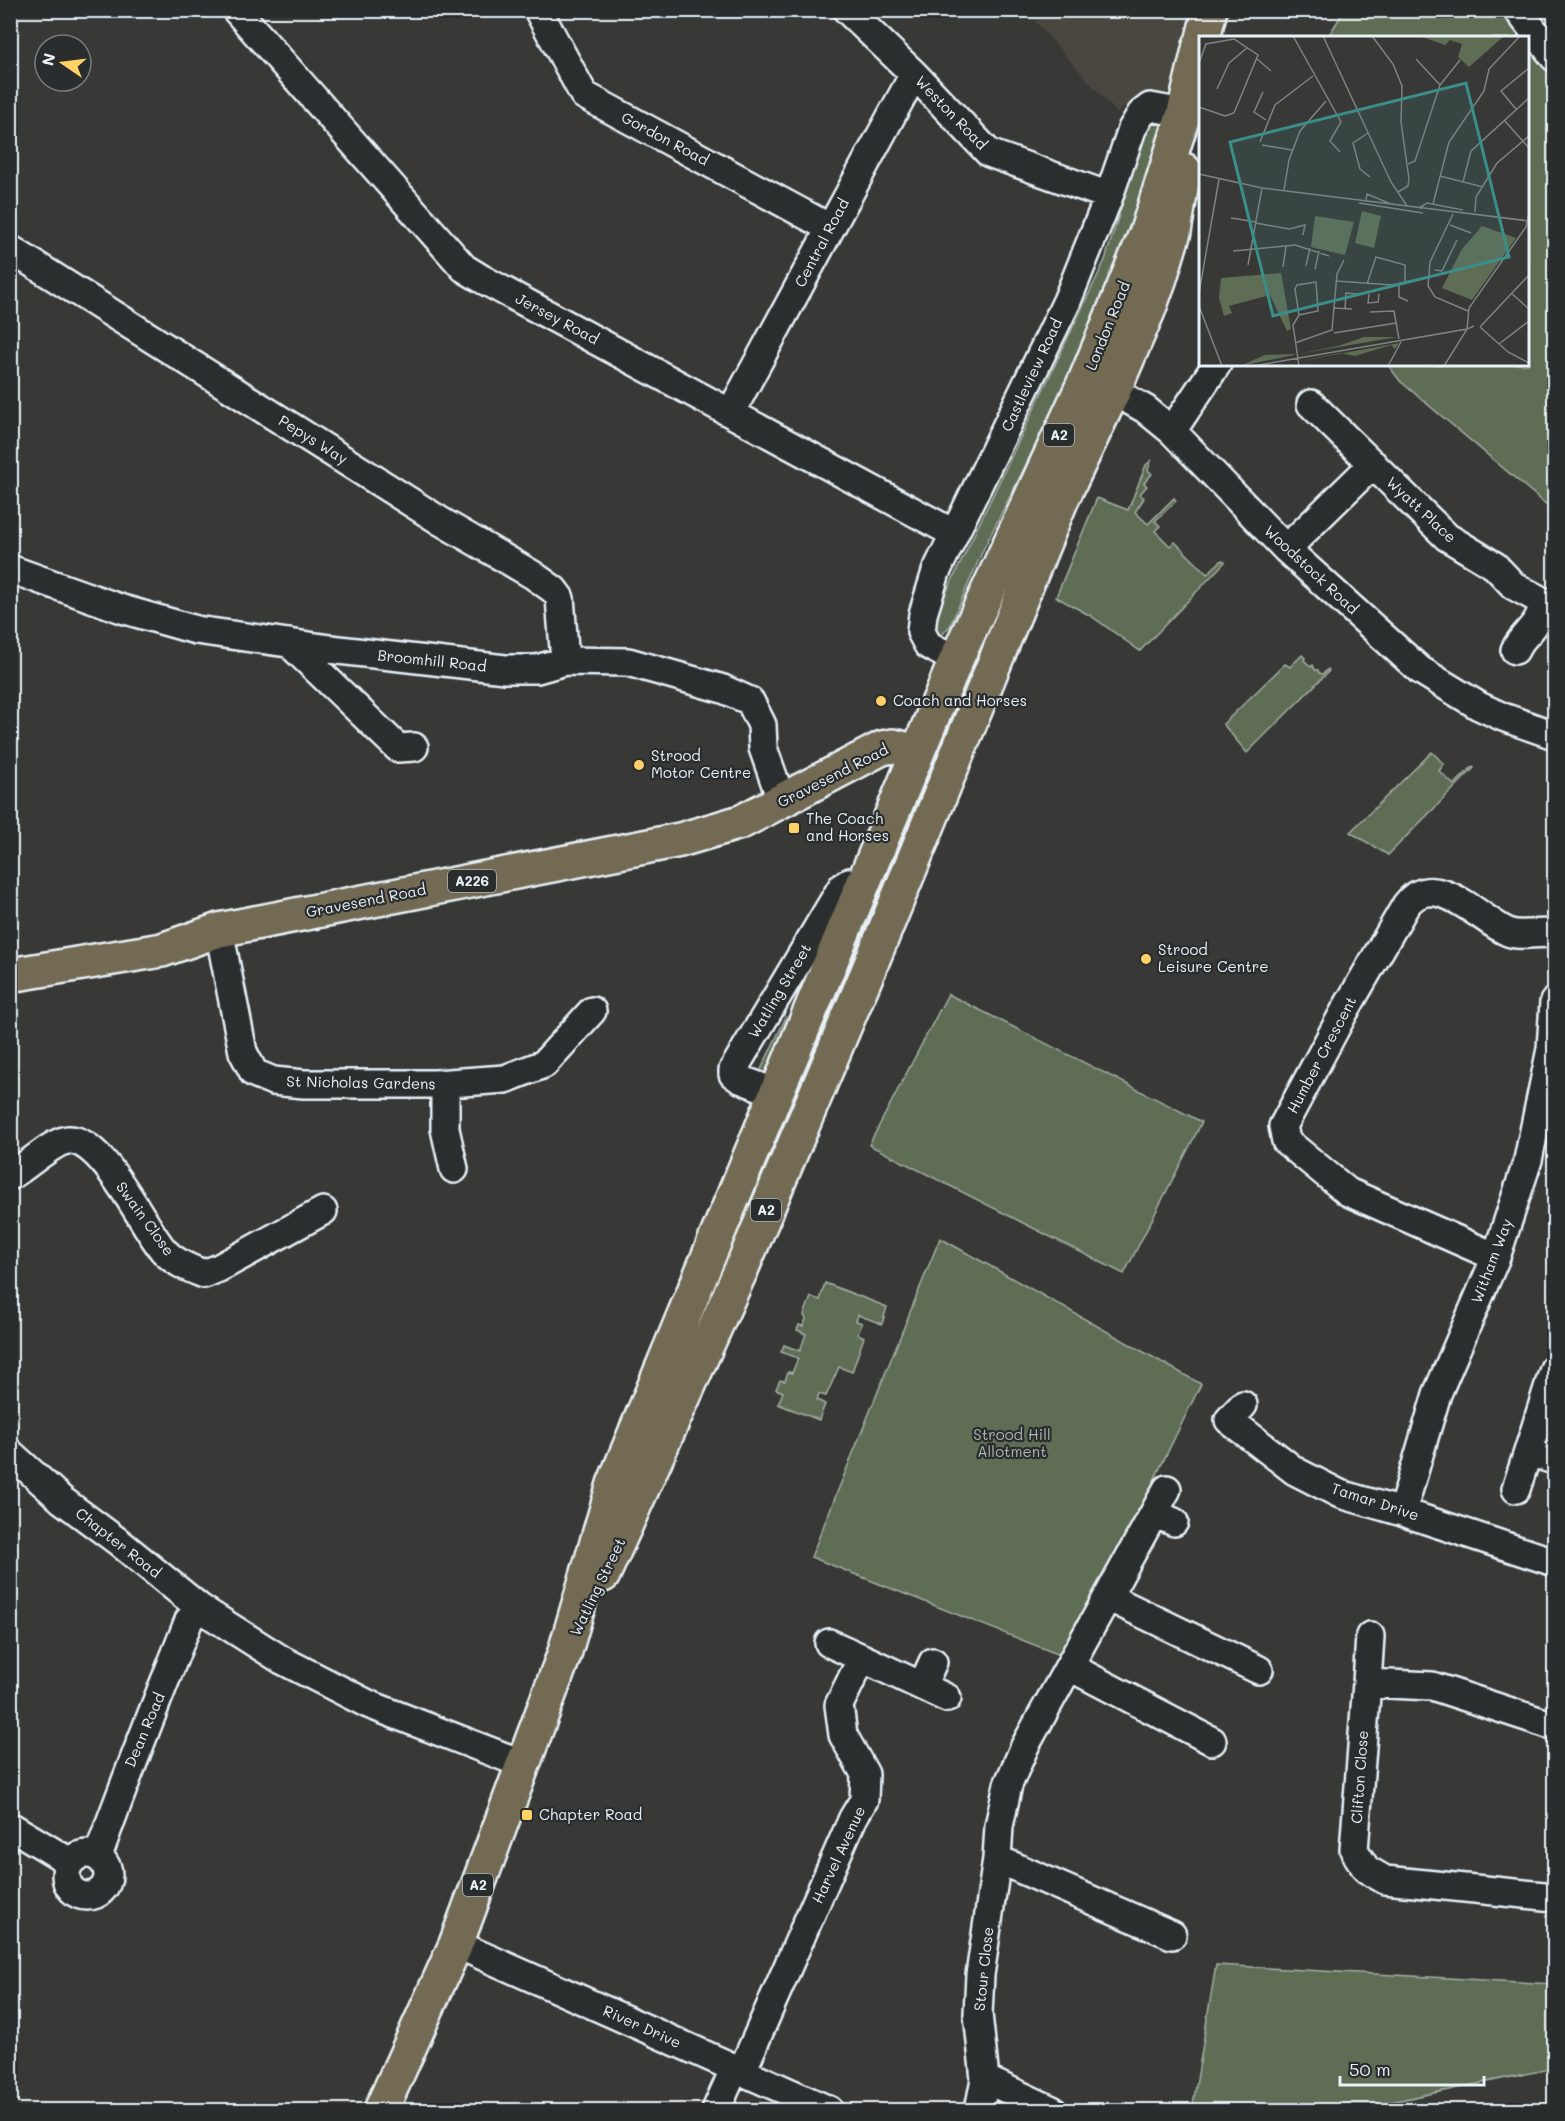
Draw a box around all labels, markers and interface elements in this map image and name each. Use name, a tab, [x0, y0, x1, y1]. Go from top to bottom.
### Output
north arrow	[33, 33, 93, 93]
inset map	[1199, 36, 1529, 366]
text: N	[36, 51, 60, 68]
street label: Weston Road	[911, 71, 992, 154]
street label: Gordon Road	[618, 107, 713, 170]
street label: Central Road	[789, 195, 853, 290]
street label: London Road	[1080, 278, 1134, 373]
street label: Jersey Road	[512, 288, 603, 348]
street label: Castleview Road	[996, 315, 1066, 434]
street label: Pepys Way	[275, 410, 352, 468]
road number: A2	[1044, 424, 1074, 446]
street label: Wyatt Place	[1382, 472, 1461, 547]
street label: Woodstock Road	[1260, 520, 1363, 618]
street label: Broomhill Road	[377, 644, 488, 676]
place label: Coach and Horses	[893, 690, 1027, 710]
marker: Coach and Horses	[874, 694, 888, 708]
street label: Gravesend Road	[774, 739, 891, 812]
place label: Strood Motor Centre	[651, 745, 751, 782]
marker: Strood Motor Centre	[632, 758, 646, 772]
place label: The Coach and Horses	[806, 808, 889, 845]
marker: The Coach and Horses	[787, 821, 801, 835]
road number: A226	[448, 870, 496, 892]
street label: Gravesend Road	[304, 879, 427, 921]
street label: Watling Street	[743, 939, 815, 1042]
place label: Strood Leisure Centre	[1158, 939, 1269, 976]
marker: Strood Leisure Centre	[1139, 952, 1153, 966]
street label: Humber Crescent	[1282, 993, 1360, 1117]
street label: St Nicholas Gardens	[286, 1071, 436, 1093]
street label: Swain Close	[112, 1177, 179, 1260]
road number: A2	[751, 1199, 781, 1221]
street label: Witham Way	[1466, 1215, 1516, 1306]
park label: Strood Hill Allotment	[973, 1424, 1051, 1461]
street label: Tamar Drive	[1329, 1477, 1422, 1525]
street label: Chapter Road	[72, 1503, 165, 1582]
street label: Watling Street	[565, 1534, 630, 1639]
street label: Dean Road	[119, 1689, 169, 1770]
street label: Clifton Close	[1346, 1730, 1372, 1824]
street label: Harvel Avenue	[807, 1803, 869, 1907]
place label: Chapter Road	[539, 1804, 642, 1824]
marker: Chapter Road	[520, 1808, 534, 1822]
road number: A2	[463, 1874, 493, 1896]
street label: Stour Close	[969, 1926, 997, 2012]
street label: River Drive	[600, 2000, 685, 2052]
scale bar	[1340, 2049, 1484, 2087]
text: 50 m	[1349, 2057, 1391, 2081]

